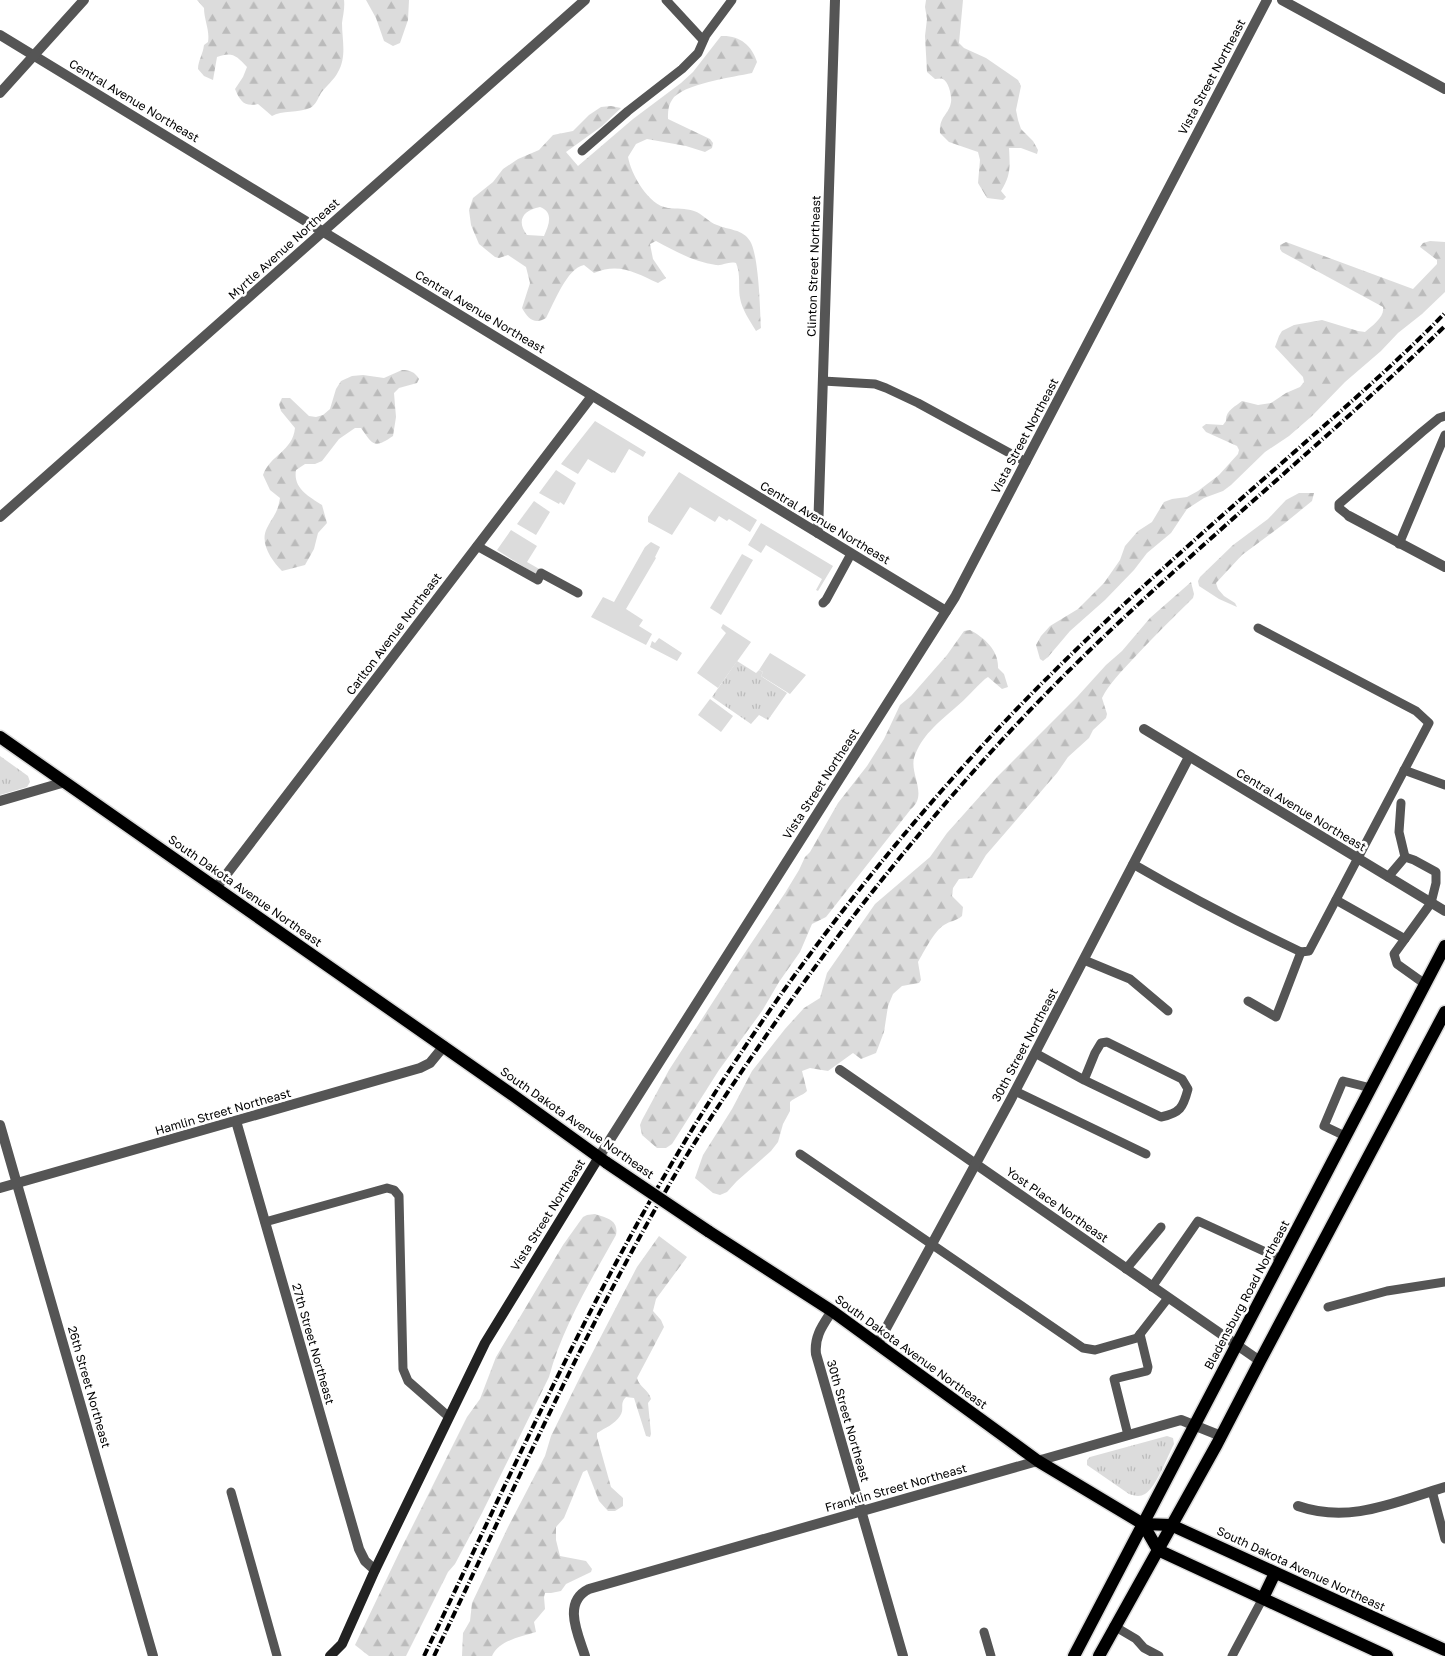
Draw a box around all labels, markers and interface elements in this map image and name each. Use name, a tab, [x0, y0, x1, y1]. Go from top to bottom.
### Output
street label: Vista Street Northeast	[1175, 16, 1249, 137]
street label: Central Avenue Northeast	[67, 56, 202, 145]
street label: Myrtle Avenue Northeast	[225, 195, 342, 302]
street label: Clinton Street Northeast	[804, 195, 823, 337]
street label: Central Avenue Northeast	[413, 267, 548, 356]
street label: Vista Street Northeast	[988, 375, 1062, 496]
street label: Central Avenue Northeast	[758, 478, 893, 567]
street label: Carlton Avenue Northeast	[343, 569, 445, 698]
street label: Vista Street Northeast	[779, 725, 862, 842]
street label: Central Avenue Northeast	[1234, 765, 1369, 854]
street label: South Dakota Avenue Northeast	[165, 832, 325, 950]
street label: 30th Street Northeast	[988, 985, 1061, 1104]
street label: South Dakota Avenue Northeast	[497, 1064, 657, 1182]
street label: Hamlin Street Northeast	[153, 1085, 293, 1138]
street label: Vista Street Northeast	[507, 1156, 588, 1273]
street label: Yost Place Northeast	[1003, 1164, 1111, 1246]
street label: Bladensburg Road Northeast	[1201, 1217, 1292, 1372]
street label: 27th Street Northeast	[289, 1282, 338, 1406]
street label: South Dakota Avenue Northeast	[832, 1291, 990, 1412]
street label: 26th Street Northeast	[65, 1324, 114, 1450]
street label: 30th Street Northeast	[824, 1358, 873, 1484]
street label: Franklin Street Northeast	[823, 1460, 969, 1515]
street label: South Dakota Avenue Northeast	[1214, 1523, 1388, 1614]

